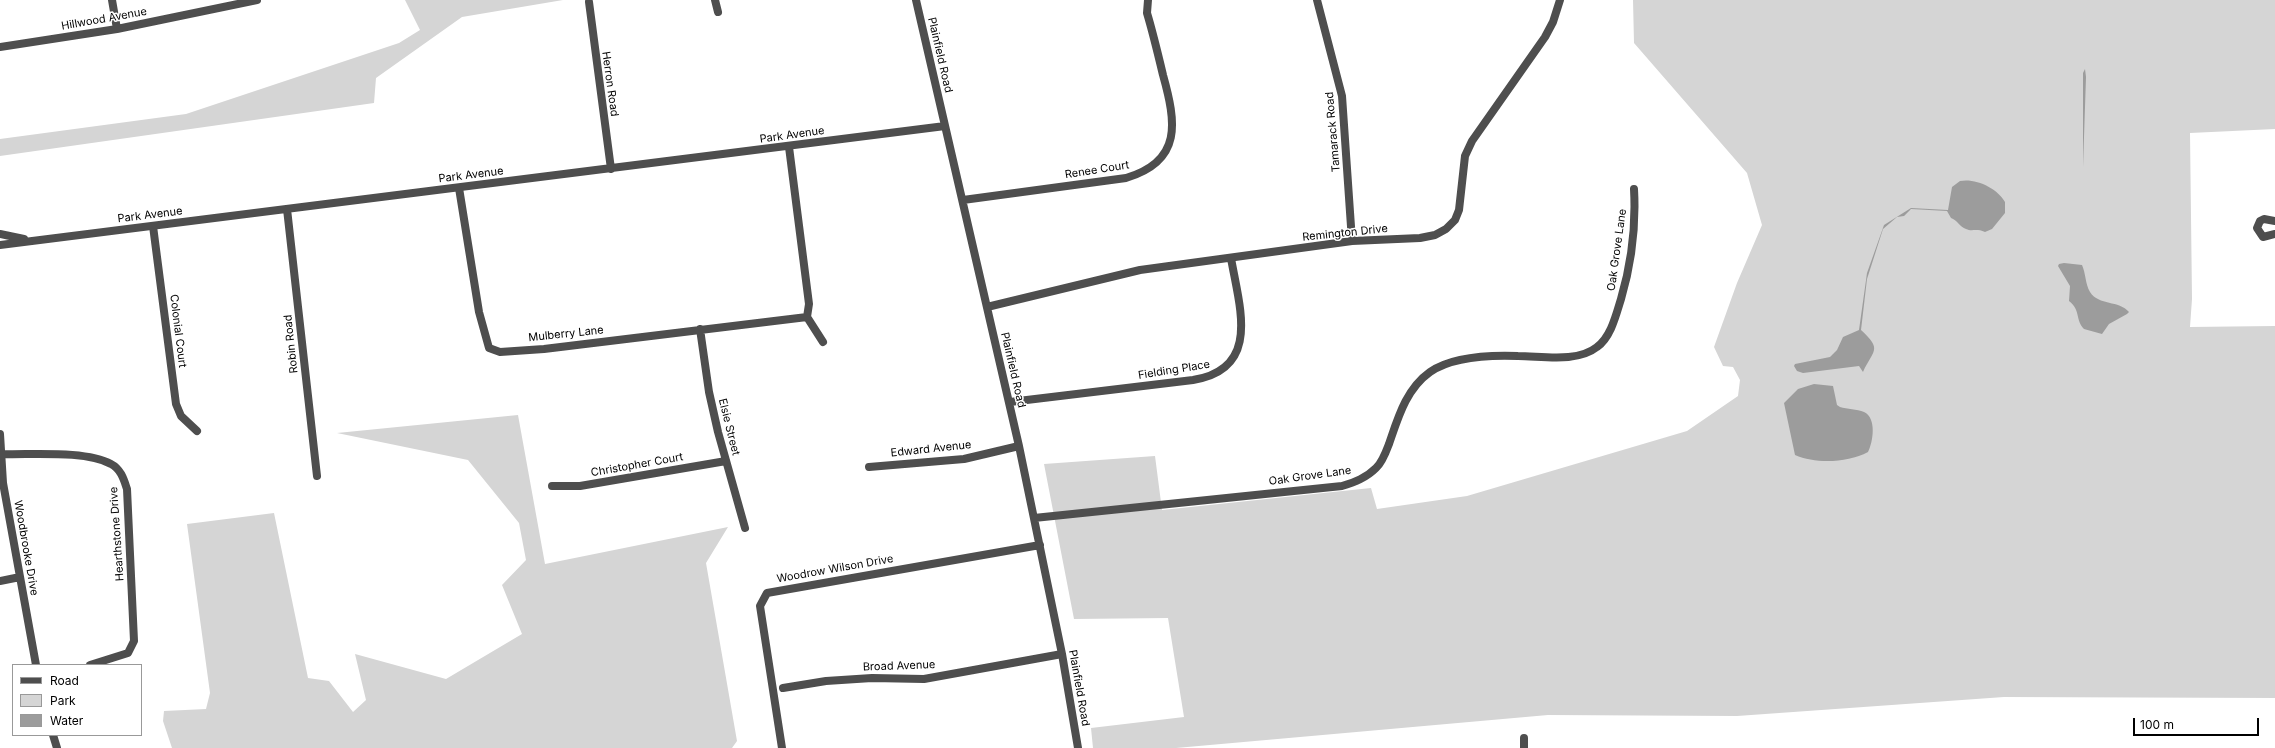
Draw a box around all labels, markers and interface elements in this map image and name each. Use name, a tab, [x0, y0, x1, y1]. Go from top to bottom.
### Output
street label: Hillwood Avenue	[60, 5, 148, 33]
street label: Plainfield Road	[925, 16, 955, 94]
street label: Herron Road	[599, 51, 621, 117]
street label: Tamarack Road	[1323, 91, 1343, 173]
street label: Park Avenue	[759, 124, 825, 146]
street label: Renee Court	[1064, 158, 1130, 182]
street label: Park Avenue	[438, 164, 504, 186]
street label: Park Avenue	[117, 204, 183, 226]
street label: Oak Grove Lane	[1605, 208, 1629, 292]
street label: Remington Drive	[1302, 222, 1388, 244]
street label: Colonial Court	[167, 293, 189, 369]
street label: Robin Road	[281, 314, 301, 374]
street label: Mulberry Lane	[528, 323, 604, 345]
street label: Plainfield Road	[998, 331, 1028, 409]
street label: Fielding Place	[1137, 358, 1211, 382]
street label: Elsie Street	[716, 397, 742, 457]
street label: Edward Avenue	[890, 438, 972, 460]
street label: Christopher Court	[590, 450, 684, 480]
street label: Oak Grove Lane	[1268, 464, 1352, 488]
street label: Hearthstone Drive	[107, 486, 127, 582]
street label: Woodbrooke Drive	[11, 499, 41, 597]
street label: Woodrow Wilson Drive	[776, 552, 894, 586]
street label: Plainfield Road	[1066, 649, 1092, 727]
street label: Broad Avenue	[863, 658, 935, 674]
legend	[12, 664, 142, 736]
text: Road	[50, 673, 79, 688]
text: Park	[50, 693, 76, 708]
scale bar	[2135, 710, 2261, 736]
text: Water	[50, 713, 83, 728]
text: 100 m	[2140, 717, 2174, 732]

